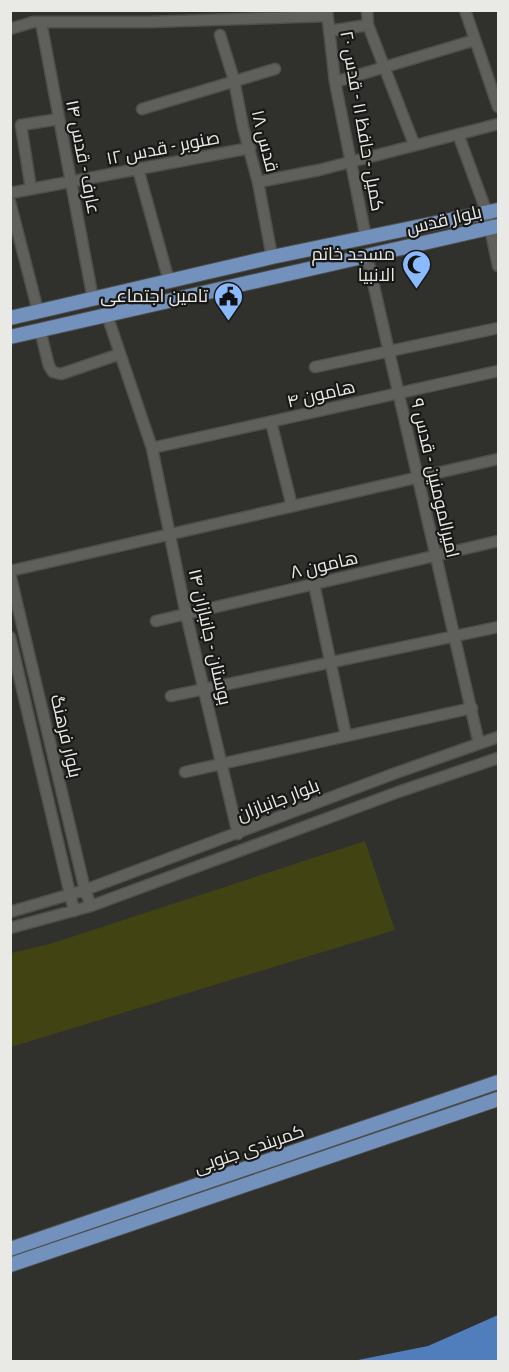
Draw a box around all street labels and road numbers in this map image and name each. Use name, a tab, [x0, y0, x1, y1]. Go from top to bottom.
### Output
street label: کمیل - حافظ ۱۱ - قدس ۲۰	[335, 29, 389, 213]
street label: عارف - قدس ۱۴	[61, 98, 105, 216]
street label: قدس ۱۸	[247, 108, 283, 174]
street label: صنوبر - قدس ۱۲	[104, 126, 222, 170]
street label: بلوار قدس	[404, 201, 484, 239]
street label: هامون ۴	[285, 375, 357, 413]
street label: امیرالمومنین - قدس ۹	[406, 396, 464, 560]
street label: هامون ۸	[288, 547, 360, 583]
street label: بوستان - جانبازان ۱۴	[184, 567, 236, 707]
street label: بلوار فرهنگ	[46, 692, 86, 780]
street label: بلوار جانبازان	[234, 774, 322, 826]
street label: کمربندی جنوبی	[191, 1120, 307, 1178]

